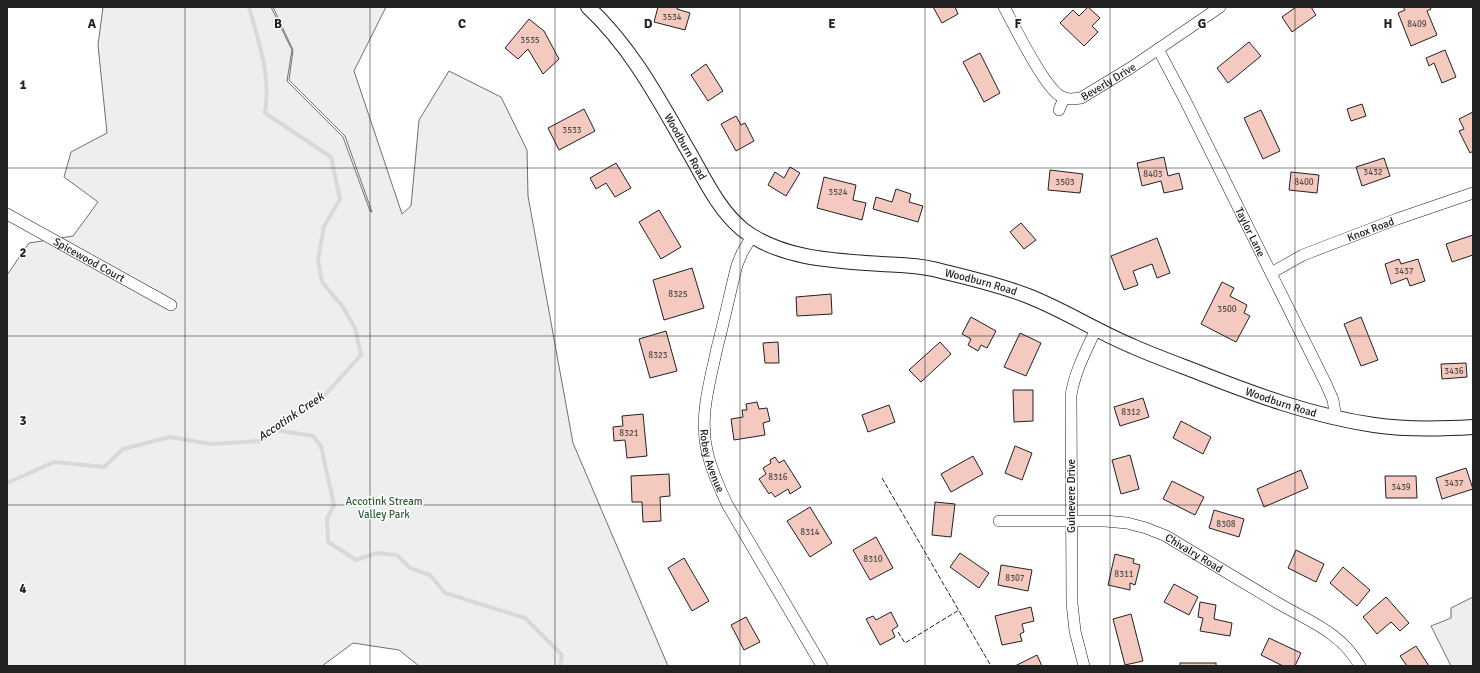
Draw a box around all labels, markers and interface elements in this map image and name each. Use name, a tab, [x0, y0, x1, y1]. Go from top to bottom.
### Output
house number: 3534	[662, 12, 682, 23]
text: A	[88, 16, 97, 32]
text: B	[274, 16, 282, 32]
text: C	[458, 16, 466, 32]
text: D	[644, 16, 653, 32]
text: E	[828, 16, 836, 32]
text: F	[1015, 16, 1022, 32]
text: G	[1198, 16, 1206, 32]
text: H	[1384, 16, 1392, 32]
house number: 8409	[1407, 19, 1427, 30]
house number: 3535	[520, 35, 540, 46]
street label: Beverly Drive	[1078, 60, 1138, 103]
text: 1	[19, 77, 27, 93]
street label: Woodburn Road	[662, 111, 710, 182]
house number: 3533	[562, 125, 582, 136]
house number: 3432	[1363, 167, 1383, 178]
house number: 8403	[1143, 169, 1163, 180]
house number: 3503	[1055, 177, 1075, 188]
house number: 8400	[1294, 177, 1314, 188]
house number: 3524	[828, 187, 848, 198]
street label: Taylor Lane	[1233, 205, 1268, 259]
street label: Knox Road	[1345, 214, 1396, 244]
street label: Spicewood Court	[51, 235, 127, 285]
text: 2	[19, 245, 27, 261]
street label: Woodburn Road	[944, 266, 1019, 298]
house number: 3437	[1394, 266, 1414, 277]
house number: 8325	[668, 289, 688, 300]
house number: 3500	[1217, 304, 1237, 315]
house number: 8323	[648, 350, 668, 361]
house number: 3436	[1444, 366, 1464, 377]
street label: Woodburn Road	[1244, 384, 1318, 419]
water label: Accotink Creek	[255, 389, 328, 445]
house number: 8312	[1121, 407, 1141, 418]
text: 3	[19, 413, 27, 429]
house number: 8321	[619, 428, 639, 439]
street label: Robey Avenue	[698, 429, 727, 494]
street label: Guinevere Drive	[1065, 459, 1078, 533]
house number: 8316	[768, 472, 788, 483]
house number: 3437	[1444, 478, 1464, 489]
house number: 3439	[1391, 482, 1411, 493]
park label: Accotink Stream Valley Park	[345, 495, 423, 521]
house number: 8308	[1216, 519, 1236, 530]
house number: 8314	[800, 527, 820, 538]
street label: Chivalry Road	[1163, 531, 1225, 575]
house number: 8310	[863, 554, 883, 565]
house number: 8311	[1114, 569, 1134, 580]
house number: 8307	[1005, 573, 1025, 584]
text: 4	[19, 581, 27, 597]

